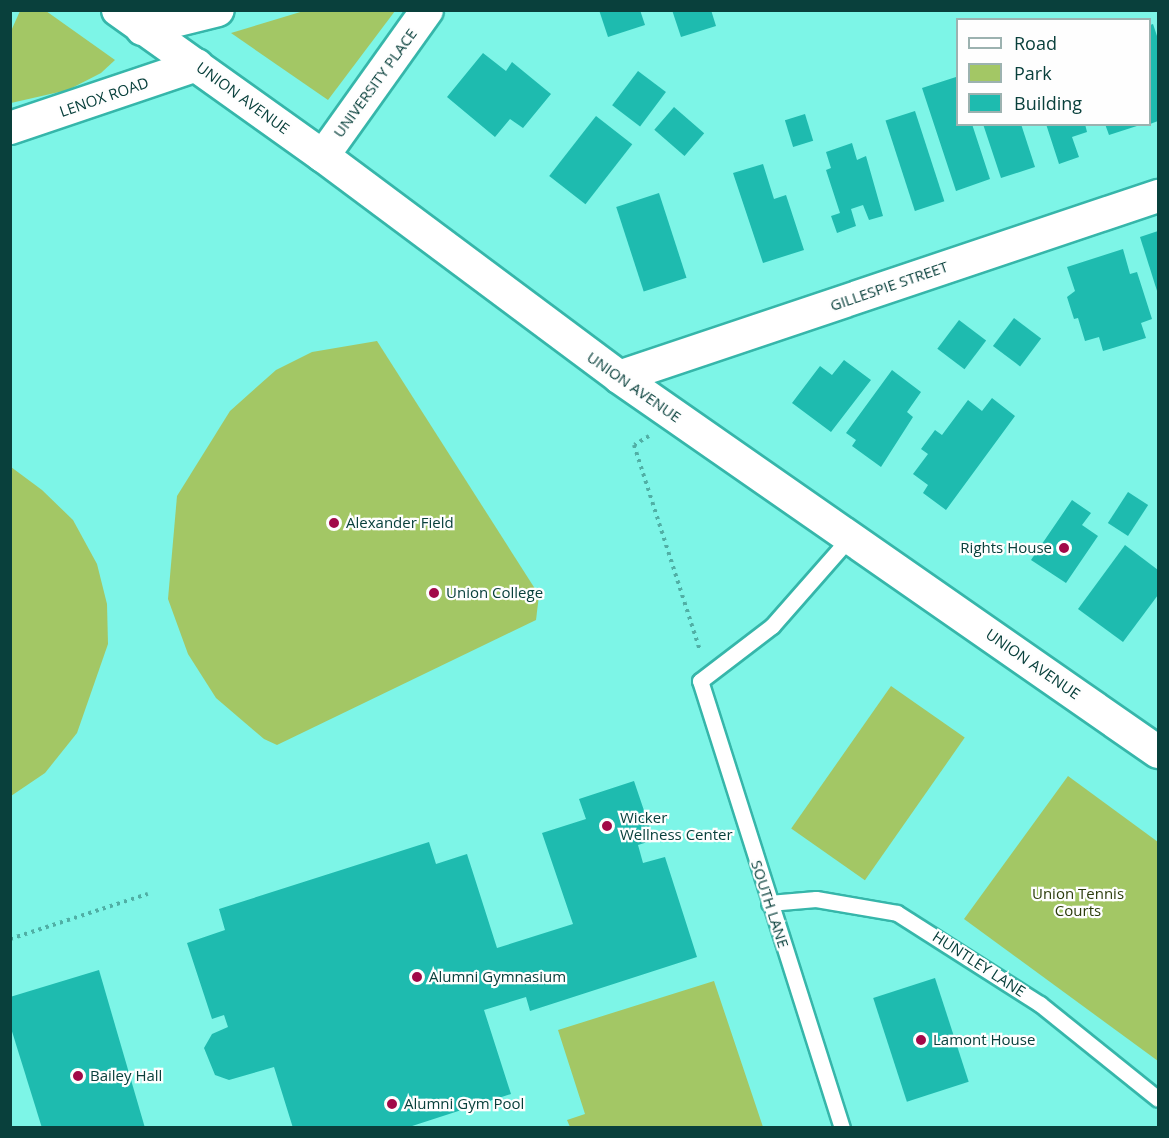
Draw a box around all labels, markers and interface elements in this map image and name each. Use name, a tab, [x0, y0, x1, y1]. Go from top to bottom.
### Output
legend	[956, 18, 1151, 126]
street label: UNIVERSITY PLACE	[330, 25, 420, 141]
text: Road	[1014, 31, 1057, 55]
street label: UNION AVENUE	[193, 58, 293, 138]
text: Park	[1014, 61, 1052, 85]
street label: LENOX ROAD	[57, 73, 151, 121]
text: Building	[1014, 91, 1082, 115]
street label: GILLESPIE STREET	[828, 257, 950, 315]
street label: UNION AVENUE	[584, 348, 684, 426]
place label: Alexander Field	[346, 514, 454, 532]
marker: Alexander Field	[327, 516, 341, 530]
place label: Rights House	[960, 539, 1052, 557]
marker: Rights House	[1057, 541, 1071, 555]
place label: Union College	[446, 584, 543, 602]
marker: Union College	[427, 586, 441, 600]
street label: UNION AVENUE	[983, 625, 1083, 703]
place label: Wicker Wellness Center	[620, 808, 733, 843]
marker: Wicker Wellness Center	[598, 817, 616, 835]
street label: SOUTH LANE	[747, 858, 793, 950]
park label: Union Tennis Courts	[1032, 884, 1124, 919]
street label: HUNTLEY LANE	[929, 927, 1029, 1001]
place label: Alumni Gymnasium	[429, 968, 566, 986]
marker: Alumni Gymnasium	[410, 970, 424, 984]
place label: Lamont House	[933, 1031, 1035, 1049]
marker: Lamont House	[914, 1033, 928, 1047]
place label: Bailey Hall	[90, 1067, 162, 1085]
marker: Bailey Hall	[71, 1069, 85, 1083]
place label: Alumni Gym Pool	[404, 1095, 524, 1113]
marker: Alumni Gym Pool	[385, 1097, 399, 1111]

